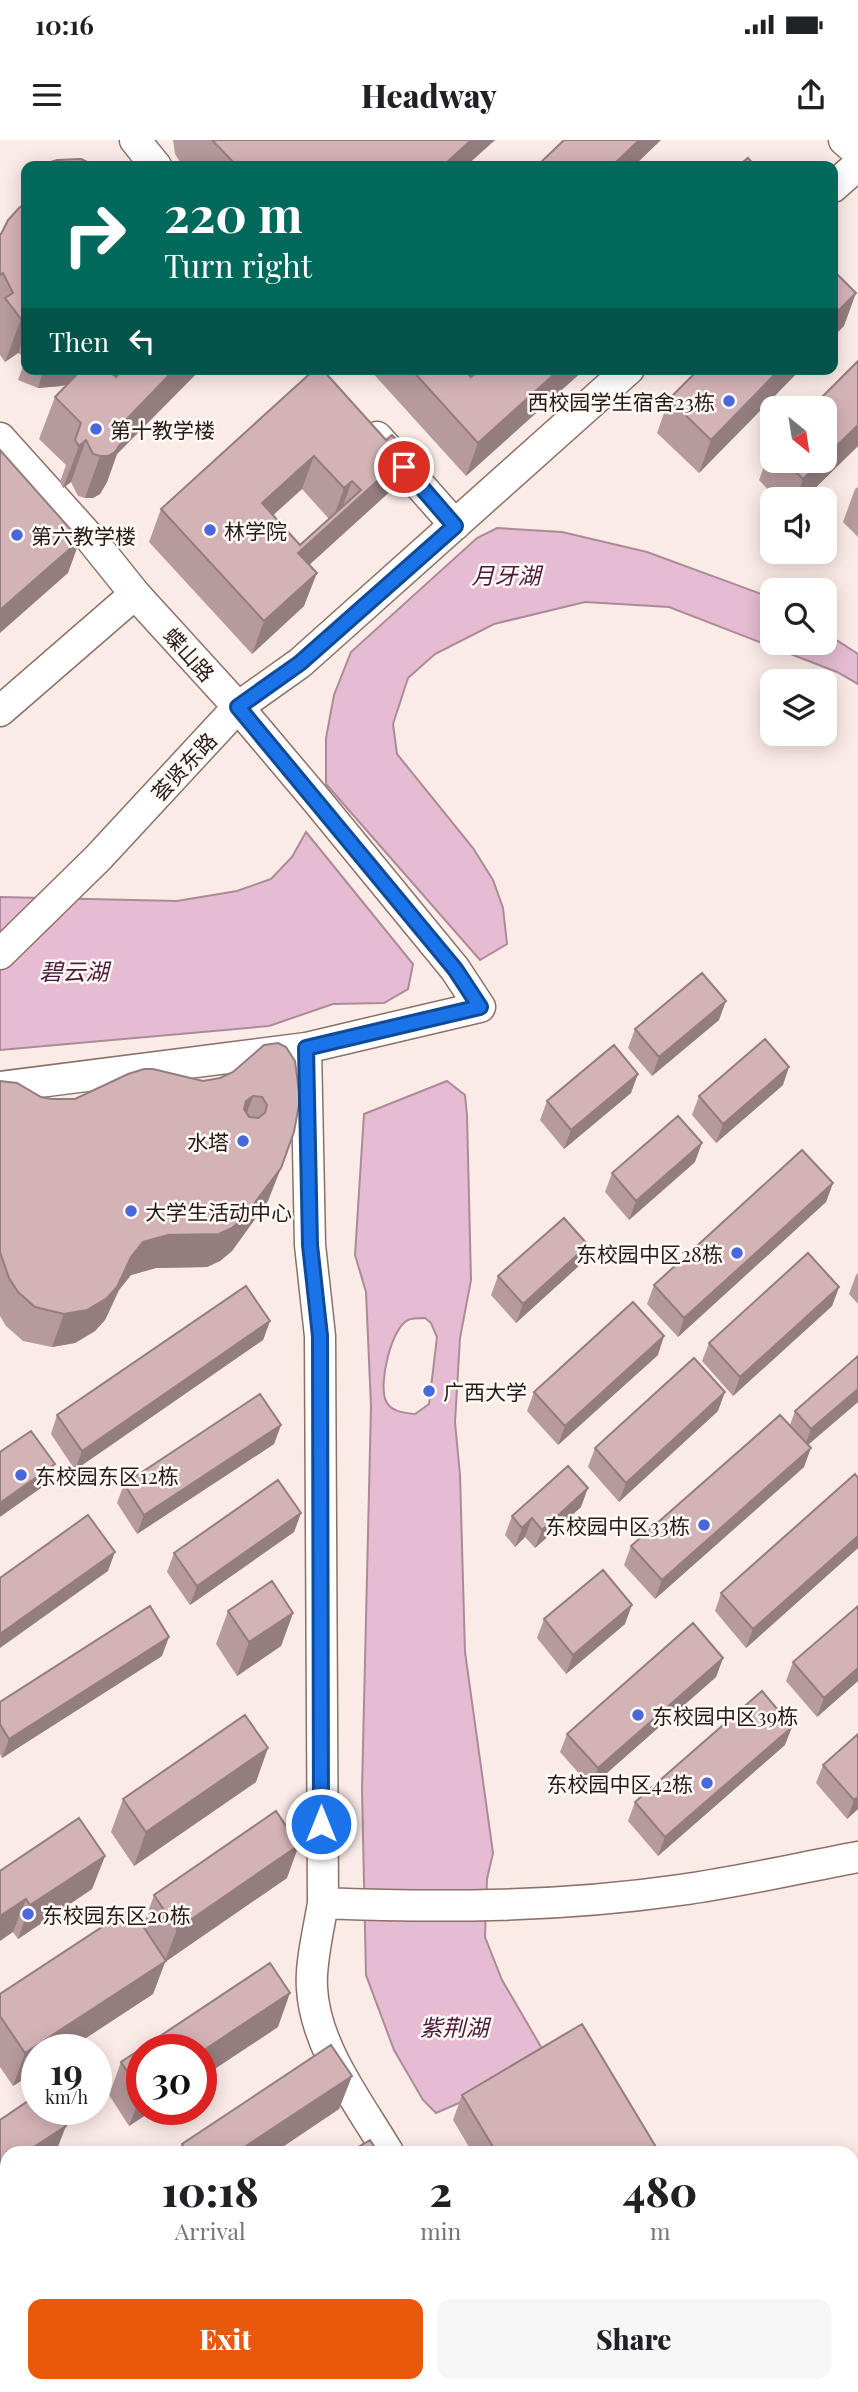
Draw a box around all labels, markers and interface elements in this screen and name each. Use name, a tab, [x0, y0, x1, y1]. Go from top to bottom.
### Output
text: 10:16	[35, 7, 94, 42]
text: Headway	[361, 73, 497, 116]
icon: menu	[28, 76, 66, 114]
icon: share	[792, 76, 830, 114]
text: 220 m	[164, 180, 303, 245]
icon: right	[49, 189, 140, 280]
text: Turn right	[164, 243, 312, 286]
icon: left	[123, 322, 161, 360]
text: Then	[49, 324, 109, 359]
place label: 西校园学生宿舍23栋	[527, 387, 715, 415]
marker: 西校园学生宿舍23栋	[721, 393, 737, 409]
north arrow	[760, 396, 836, 472]
map controls	[760, 396, 837, 746]
place label: 第十教学楼	[110, 415, 215, 443]
marker: 第十教学楼	[88, 421, 104, 437]
pin	[374, 437, 434, 497]
icon: arrive	[385, 448, 423, 486]
button: sound	[760, 487, 837, 564]
place label: 林学院	[224, 516, 287, 544]
place label: 第六教学楼	[31, 521, 136, 549]
marker: 林学院	[202, 522, 218, 538]
marker: 第六教学楼	[9, 527, 25, 543]
water label: 月牙湖	[472, 559, 544, 590]
button: search	[760, 578, 837, 655]
street label: 蝶山路	[159, 621, 221, 687]
button: layers	[760, 669, 837, 746]
street label: 荟贤东路	[144, 726, 222, 806]
water label: 碧云湖	[40, 955, 112, 986]
place label: 水塔	[187, 1127, 229, 1155]
marker: 水塔	[235, 1133, 251, 1149]
place label: 大学生活动中心	[145, 1197, 292, 1225]
marker: 大学生活动中心	[123, 1203, 139, 1219]
place label: 东校园中区28栋	[576, 1239, 723, 1267]
marker: 东校园中区28栋	[729, 1245, 745, 1261]
place label: 广西大学	[443, 1377, 527, 1405]
marker: 广西大学	[421, 1383, 437, 1399]
place label: 东校园东区12栋	[35, 1461, 179, 1489]
marker: 东校园东区12栋	[13, 1467, 29, 1483]
place label: 东校园中区33栋	[545, 1511, 690, 1539]
marker: 东校园中区33栋	[696, 1517, 712, 1533]
place label: 东校园中区39栋	[652, 1701, 798, 1729]
marker: 东校园中区39栋	[630, 1707, 646, 1723]
place label: 东校园中区42栋	[547, 1769, 693, 1797]
marker: 东校园中区42栋	[699, 1775, 715, 1791]
position arrow	[284, 1787, 358, 1861]
place label: 东校园东区20栋	[42, 1900, 191, 1928]
marker: 东校园东区20栋	[20, 1906, 36, 1922]
water label: 紫荆湖	[420, 2011, 492, 2042]
speed limit sign: 30	[126, 2034, 217, 2125]
text: 19	[50, 2047, 83, 2094]
text: km/h	[45, 2085, 88, 2109]
text: 10:18	[162, 2162, 259, 2218]
text: 2	[429, 2162, 452, 2218]
text: 480	[623, 2162, 697, 2218]
text: Arrival	[175, 2215, 246, 2246]
text: min	[420, 2215, 461, 2246]
text: m	[650, 2215, 670, 2246]
button: Exit	[28, 2299, 423, 2379]
button: Share	[437, 2299, 831, 2379]

